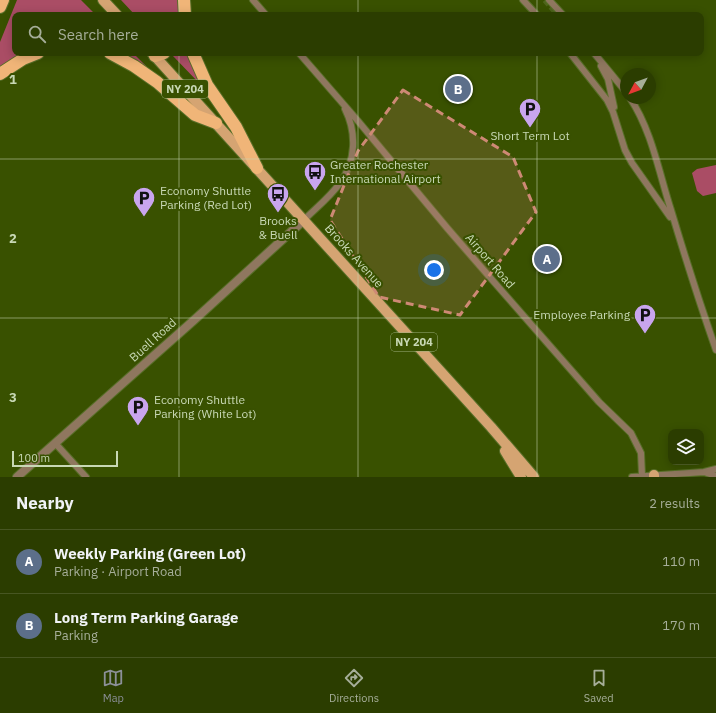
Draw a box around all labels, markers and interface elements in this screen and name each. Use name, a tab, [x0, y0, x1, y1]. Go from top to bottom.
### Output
search box	[12, 12, 704, 56]
icon: search	[26, 23, 48, 45]
text: Search here	[58, 25, 138, 44]
north arrow	[620, 68, 656, 104]
text: 1	[9, 71, 17, 88]
pin: B	[445, 74, 471, 104]
road number: NY 204	[162, 80, 208, 98]
parking icon: Short Term Lot	[517, 96, 543, 129]
place label: Short Term Lot	[490, 128, 570, 143]
place label: Greater Rochester International Airport	[330, 157, 441, 186]
bus stop icon: Greater Rochester International Airport	[302, 159, 328, 192]
bus stop icon: Brooks & Buell	[265, 181, 291, 214]
place label: Economy Shuttle Parking (Red Lot)	[160, 183, 252, 212]
parking icon: Economy Shuttle Parking (Red Lot)	[131, 185, 157, 218]
place label: Brooks & Buell	[259, 213, 297, 242]
street label: Brooks Avenue	[322, 221, 387, 291]
text: 2	[9, 230, 17, 247]
street label: Airport Road	[462, 230, 518, 291]
pin: A	[534, 244, 560, 274]
your location	[424, 260, 444, 280]
parking icon: Employee Parking	[632, 302, 658, 335]
place label: Employee Parking	[533, 307, 631, 322]
street label: Buell Road	[126, 315, 179, 365]
road number: NY 204	[391, 333, 437, 351]
text: 3	[9, 389, 17, 406]
place label: Economy Shuttle Parking (White Lot)	[154, 392, 256, 421]
parking icon: Economy Shuttle Parking (White Lot)	[125, 394, 151, 427]
map controls	[668, 429, 704, 465]
button: layers	[668, 429, 704, 465]
scale bar	[12, 449, 118, 468]
text: 100 m	[18, 451, 50, 465]
text: Nearby	[16, 492, 74, 514]
text: 2 results	[649, 495, 700, 512]
text: Weekly Parking (Green Lot)	[54, 544, 246, 563]
text: A	[25, 553, 33, 570]
text: 110 m	[662, 553, 700, 570]
text: Parking · Airport Road	[54, 563, 182, 580]
text: Long Term Parking Garage	[54, 608, 239, 627]
text: B	[25, 617, 33, 634]
text: 170 m	[662, 617, 700, 634]
text: Parking	[54, 627, 98, 644]
tab: Map	[102, 667, 124, 705]
tab: Directions	[329, 667, 379, 705]
tab: Saved	[584, 667, 614, 705]

